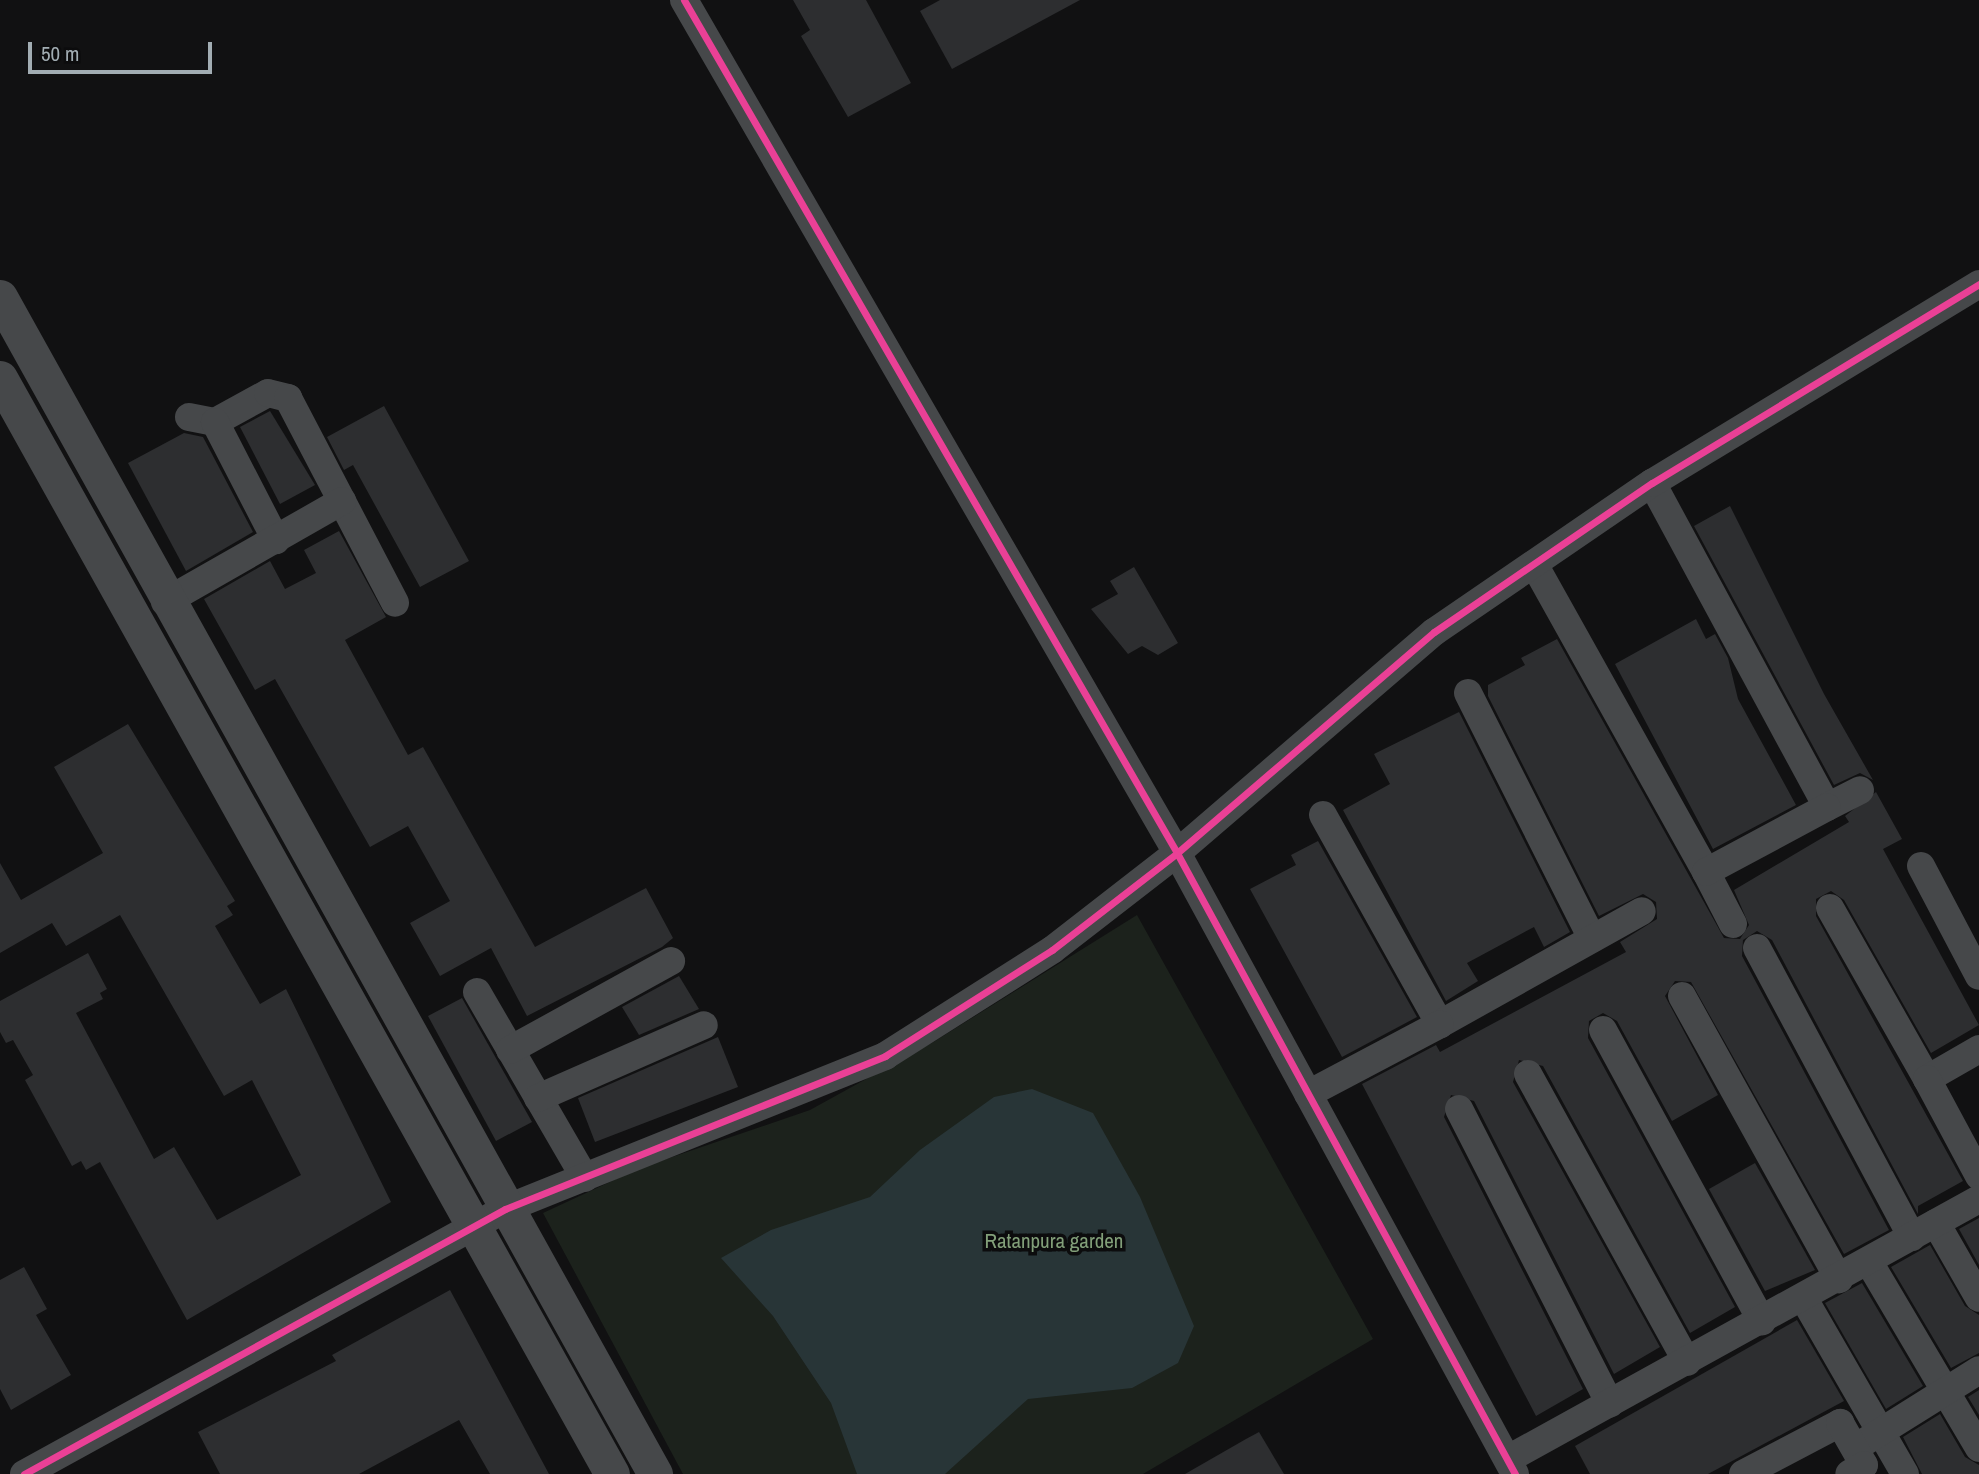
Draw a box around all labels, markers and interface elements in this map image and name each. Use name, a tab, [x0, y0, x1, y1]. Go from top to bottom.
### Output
scale bar	[32, 28, 215, 72]
text: 50 m	[41, 39, 79, 68]
park label: Ratanpura garden	[985, 1228, 1123, 1254]

